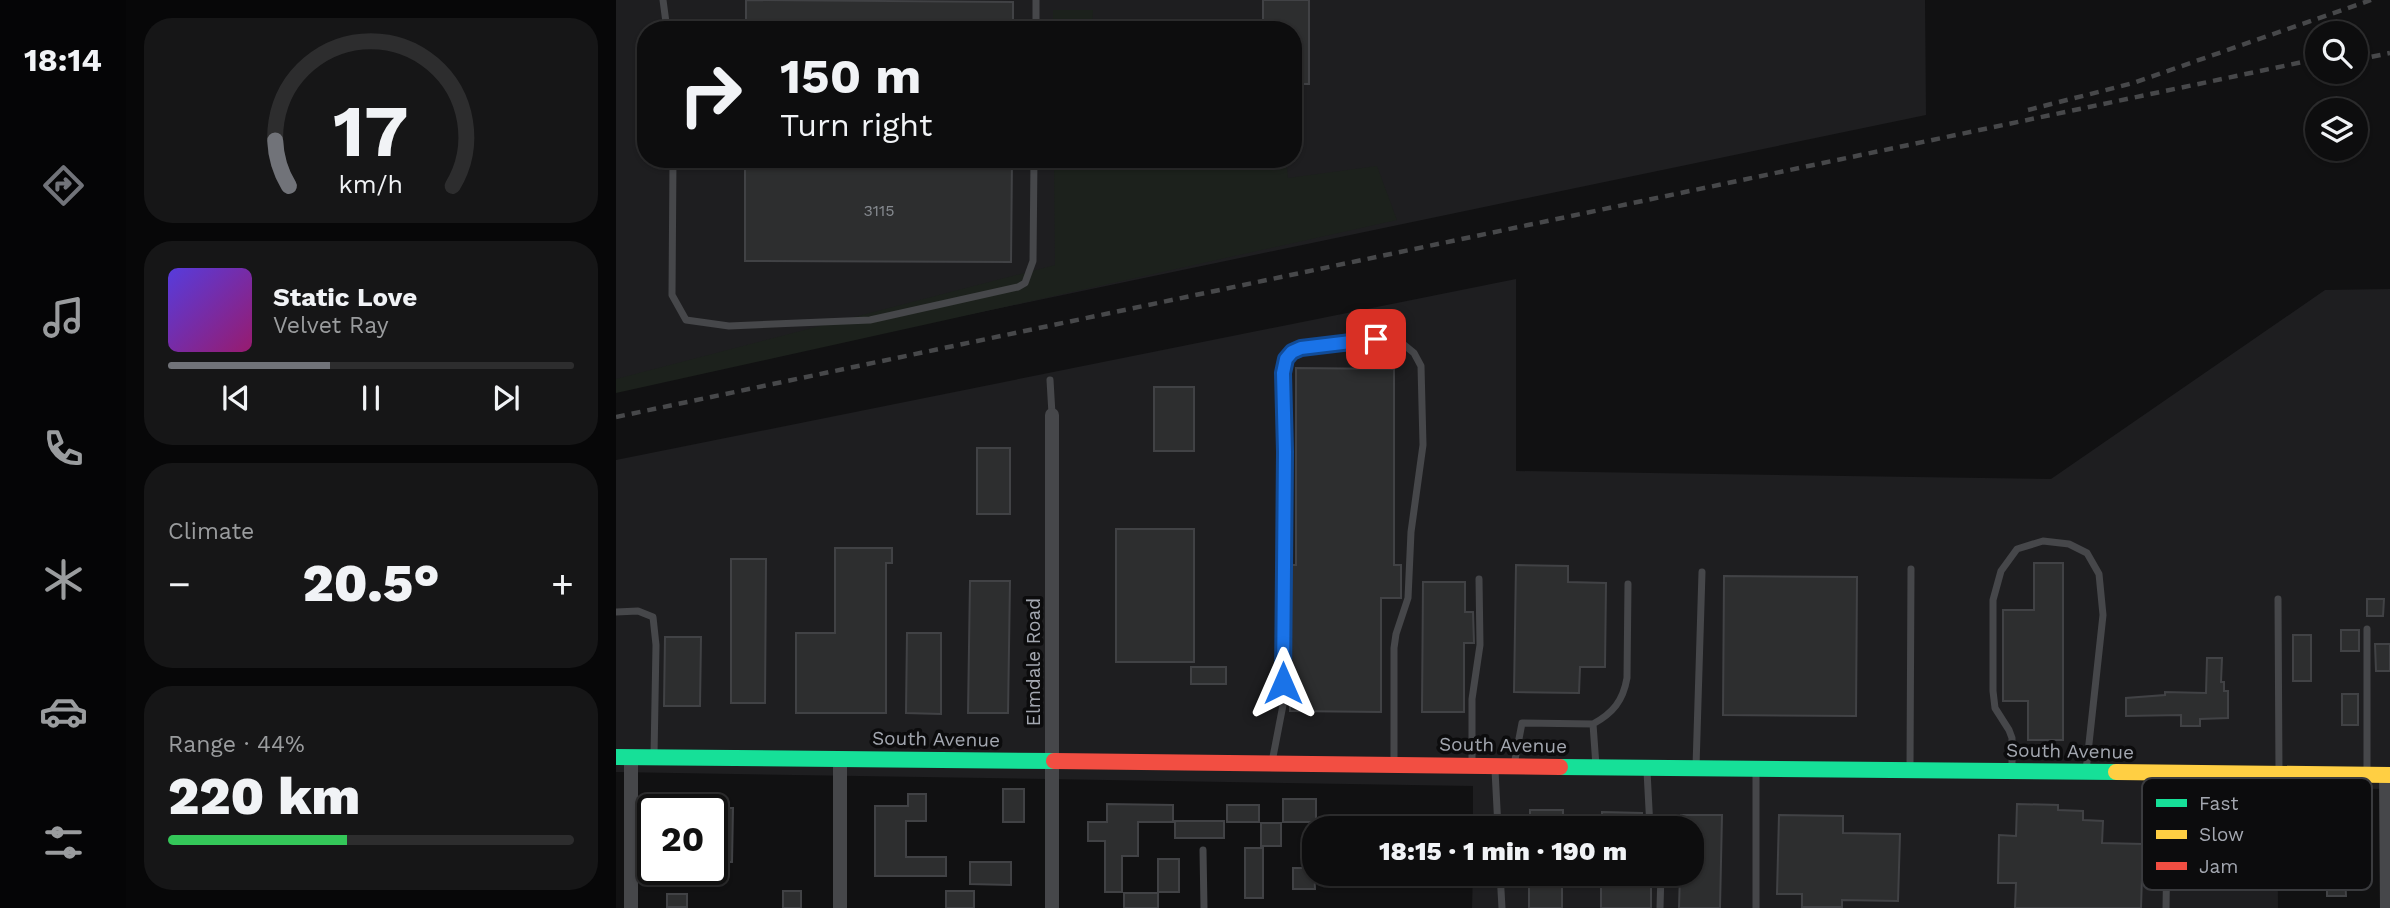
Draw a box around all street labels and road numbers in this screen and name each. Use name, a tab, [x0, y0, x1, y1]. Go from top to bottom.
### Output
street label: Elmdale Road	[1022, 598, 1045, 726]
street label: South Avenue	[872, 726, 1000, 752]
street label: South Avenue	[1439, 732, 1567, 758]
street label: South Avenue	[2006, 738, 2134, 764]

